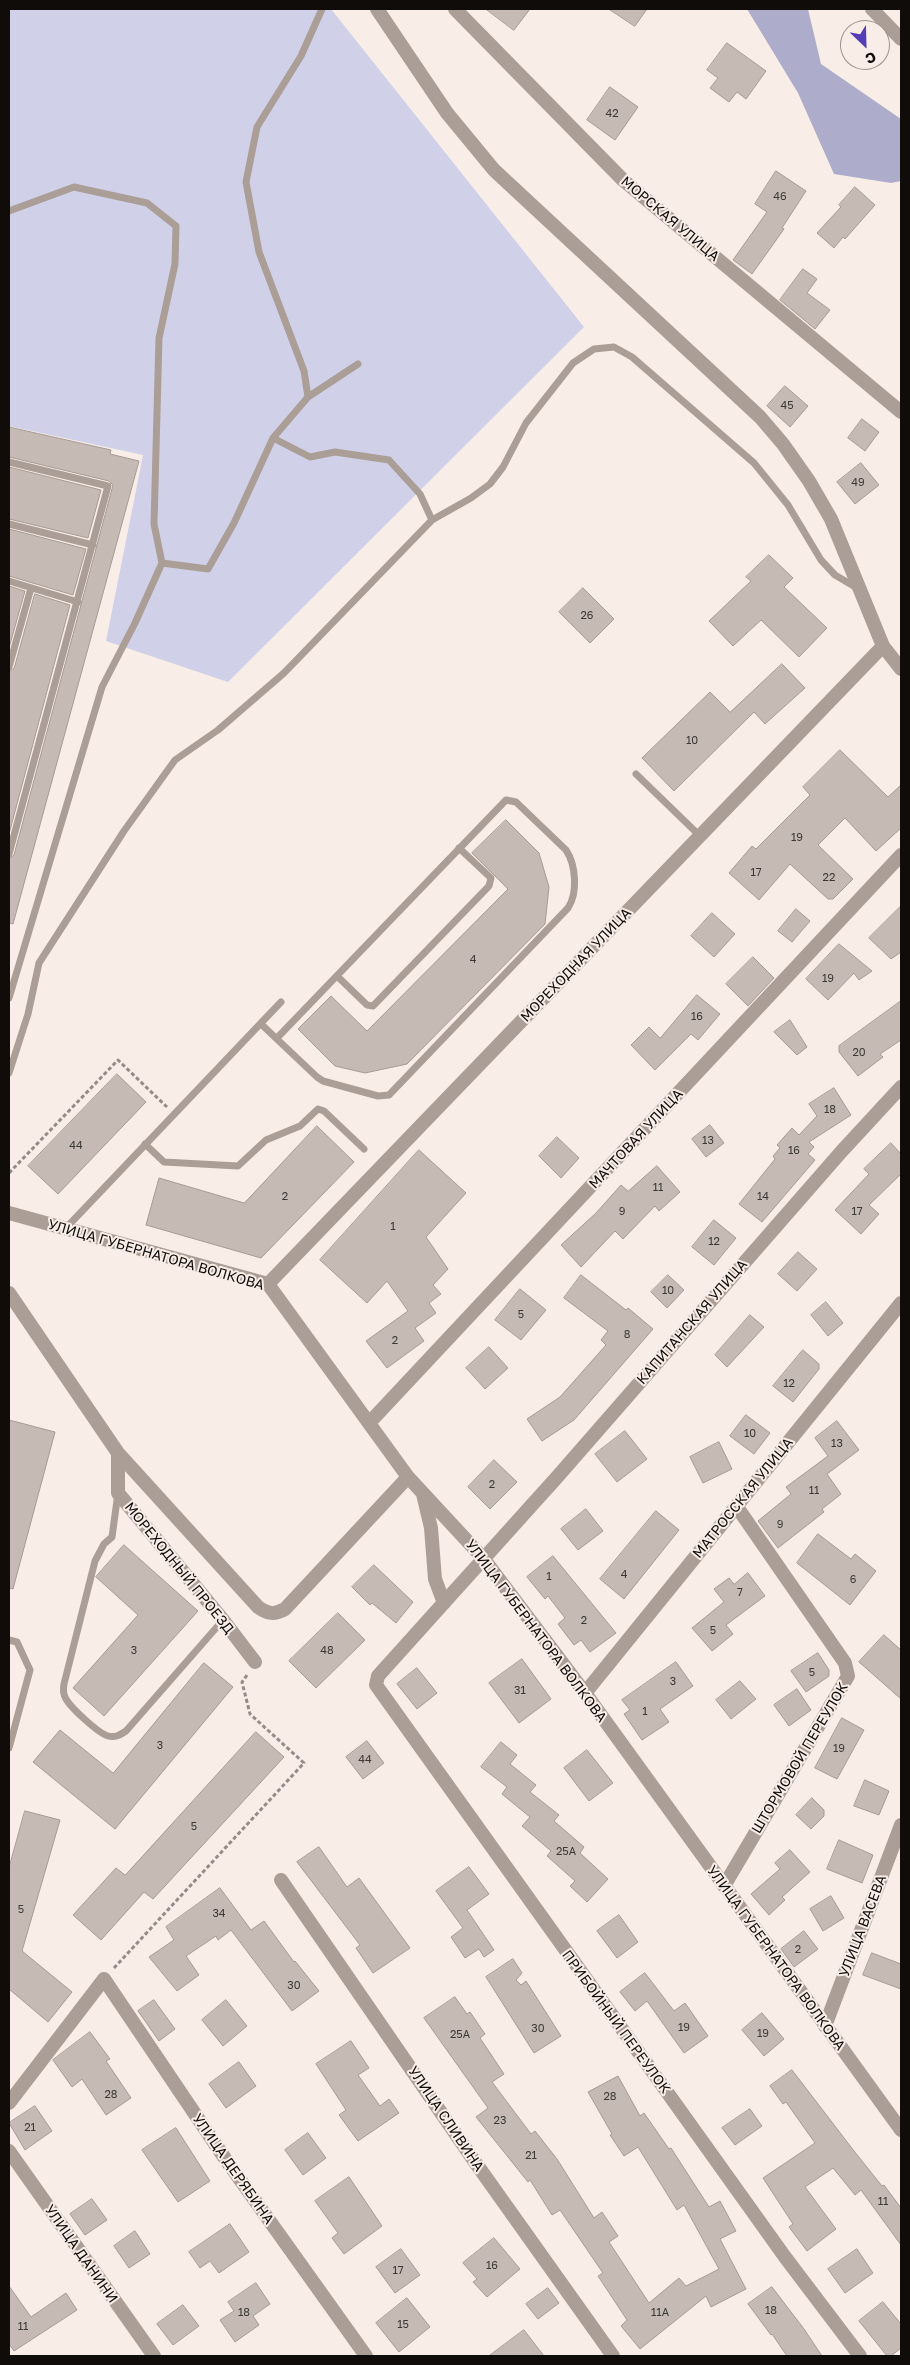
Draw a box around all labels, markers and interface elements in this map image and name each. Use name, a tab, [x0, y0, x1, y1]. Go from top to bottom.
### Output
north arrow	[840, 20, 890, 70]
text: С	[863, 48, 879, 68]
house number: 42	[605, 107, 619, 121]
street label: МОРСКАЯ УЛИЦА	[617, 173, 723, 265]
house number: 46	[773, 190, 787, 204]
house number: 45	[780, 399, 794, 413]
house number: 49	[851, 476, 865, 490]
house number: 26	[580, 609, 594, 623]
house number: 10	[686, 734, 698, 748]
house number: 19	[791, 831, 803, 845]
house number: 17	[750, 866, 762, 880]
house number: 22	[823, 871, 835, 885]
street label: МОРЕХОДНАЯ УЛИЦА	[517, 904, 635, 1026]
house number: 4	[470, 953, 476, 967]
house number: 19	[822, 972, 834, 986]
house number: 16	[691, 1010, 703, 1024]
house number: 20	[852, 1046, 866, 1060]
street label: МАЧТОВАЯ УЛИЦА	[586, 1086, 686, 1192]
house number: 18	[824, 1103, 836, 1117]
house number: 13	[702, 1134, 714, 1148]
house number: 44	[69, 1139, 83, 1153]
house number: 16	[788, 1144, 800, 1158]
house number: 11	[653, 1181, 663, 1195]
house number: 2	[282, 1190, 288, 1204]
house number: 14	[757, 1190, 769, 1204]
house number: 9	[619, 1205, 625, 1219]
house number: 17	[851, 1205, 863, 1219]
street label: УЛИЦА ГУБЕРНАТОРА ВОЛКОВА	[46, 1216, 266, 1294]
house number: 1	[390, 1220, 396, 1234]
house number: 12	[708, 1235, 720, 1249]
street label: КАПИТАНСКАЯ УЛИЦА	[633, 1256, 751, 1388]
house number: 10	[662, 1284, 674, 1298]
house number: 5	[518, 1308, 524, 1322]
house number: 8	[624, 1328, 630, 1342]
house number: 2	[392, 1334, 398, 1348]
house number: 12	[783, 1377, 795, 1391]
house number: 10	[744, 1427, 756, 1441]
street label: МАТРОССКАЯ УЛИЦА	[689, 1435, 797, 1561]
house number: 13	[831, 1437, 843, 1451]
house number: 2	[489, 1478, 495, 1492]
house number: 11	[809, 1484, 819, 1498]
street label: МОРЕХОДНЫЙ ПРОЕЗД	[121, 1499, 237, 1637]
house number: 9	[777, 1518, 783, 1532]
street label: УЛИЦА ГУБЕРНАТОРА ВОЛКОВА	[462, 1536, 610, 1726]
house number: 4	[621, 1568, 627, 1582]
house number: 1	[546, 1570, 552, 1584]
house number: 6	[850, 1573, 856, 1587]
house number: 7	[737, 1586, 743, 1600]
house number: 2	[581, 1614, 587, 1628]
house number: 5	[710, 1624, 716, 1638]
house number: 3	[131, 1644, 137, 1658]
house number: 48	[320, 1644, 334, 1658]
house number: 5	[809, 1666, 815, 1680]
house number: 3	[670, 1675, 676, 1689]
street label: ШТОРМОВОЙ ПЕРЕУЛОК	[748, 1679, 852, 1837]
house number: 31	[514, 1684, 526, 1698]
house number: 1	[642, 1705, 648, 1719]
house number: 3	[157, 1739, 163, 1753]
house number: 19	[833, 1742, 845, 1756]
house number: 44	[358, 1753, 372, 1767]
house number: 5	[191, 1820, 197, 1834]
house number: 25А	[556, 1845, 576, 1859]
street label: УЛИЦА ГУБЕРНАТОРА ВОЛКОВА	[703, 1862, 849, 2054]
street label: УЛИЦА ВАСЕВА	[836, 1873, 890, 1979]
house number: 5	[18, 1903, 24, 1917]
house number: 34	[212, 1907, 226, 1921]
house number: 2	[795, 1943, 801, 1957]
street label: ПРИБОЙНЫЙ ПЕРЕУЛОК	[558, 1947, 674, 2097]
house number: 30	[287, 1979, 301, 1993]
house number: 19	[678, 2021, 690, 2035]
house number: 30	[531, 2022, 545, 2036]
house number: 19	[757, 2027, 769, 2041]
house number: 25А	[450, 2028, 470, 2042]
street label: УЛИЦА СЛИВИНА	[405, 2063, 487, 2175]
house number: 28	[104, 2088, 118, 2102]
house number: 28	[603, 2090, 617, 2104]
street label: УЛИЦА ДЕРЯБИНА	[189, 2111, 277, 2227]
house number: 23	[494, 2114, 506, 2128]
house number: 21	[24, 2121, 36, 2135]
house number: 21	[525, 2149, 537, 2163]
house number: 11	[878, 2195, 888, 2209]
street label: УЛИЦА ДАНИНИ	[41, 2202, 121, 2306]
house number: 16	[486, 2259, 498, 2273]
house number: 17	[392, 2264, 404, 2278]
house number: 18	[765, 2304, 777, 2318]
house number: 18	[238, 2306, 250, 2320]
house number: 11А	[651, 2306, 669, 2320]
house number: 15	[397, 2318, 409, 2332]
house number: 11	[18, 2320, 28, 2334]

